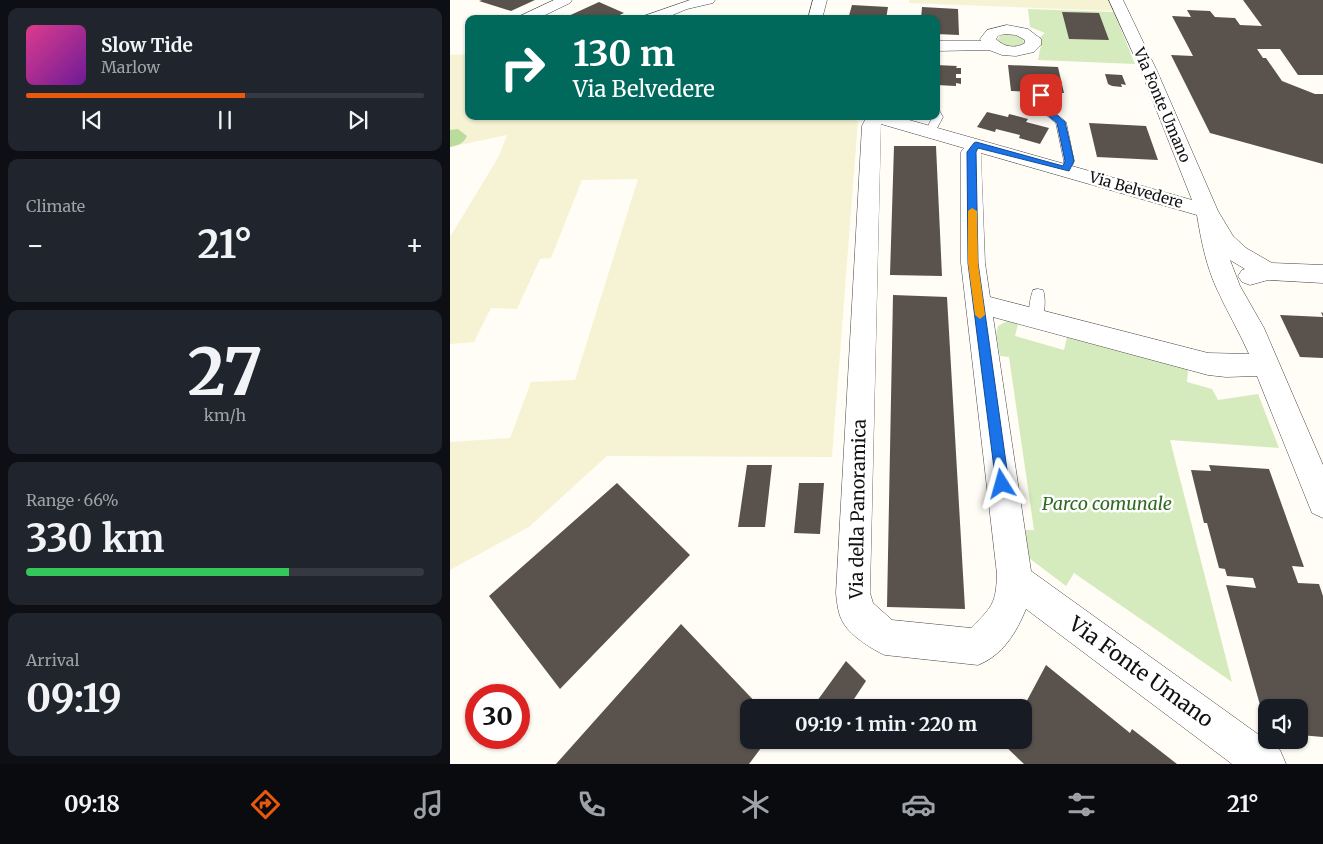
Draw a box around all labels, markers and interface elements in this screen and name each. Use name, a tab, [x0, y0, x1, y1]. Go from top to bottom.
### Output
text: 130 m	[573, 32, 675, 76]
text: Slow Tide	[101, 33, 193, 57]
icon: right	[490, 35, 555, 100]
street label: Via Fonte Umano	[1129, 44, 1195, 165]
text: Marlow	[101, 57, 160, 77]
pin	[1020, 74, 1062, 116]
text: Via Belvedere	[573, 75, 715, 103]
icon: arrive	[1027, 81, 1055, 109]
icon: previous	[78, 106, 106, 134]
icon: pause	[211, 106, 239, 134]
icon: next	[344, 106, 372, 134]
street label: Via Belvedere	[1086, 167, 1185, 212]
text: Climate	[26, 196, 85, 216]
text: 21°	[198, 221, 252, 268]
text: −	[26, 227, 45, 263]
text: +	[405, 227, 424, 263]
text: 27	[187, 331, 263, 413]
text: km/h	[204, 405, 246, 425]
street label: Via della Panoramica	[844, 418, 871, 600]
position arrow	[975, 457, 1027, 509]
text: Range · 66%	[26, 490, 119, 510]
park label: Parco comunale	[1042, 492, 1172, 515]
text: 330 km	[26, 515, 165, 562]
street label: Via Fonte Umano	[1063, 610, 1219, 733]
text: Arrival	[26, 650, 79, 670]
text: 09:19	[26, 675, 122, 722]
speed limit sign: 30	[465, 684, 530, 749]
map controls	[1258, 699, 1308, 749]
button: sound	[1258, 699, 1308, 749]
text: 09:19 · 1 min · 220 m	[795, 712, 977, 736]
icon: directions	[248, 787, 283, 822]
icon: music	[411, 787, 446, 822]
icon: phone	[574, 787, 609, 822]
icon: climate	[738, 787, 773, 822]
icon: car	[901, 787, 936, 822]
icon: filters	[1064, 787, 1099, 822]
text: 09:18	[64, 790, 120, 818]
text: 21°	[1227, 790, 1259, 818]

